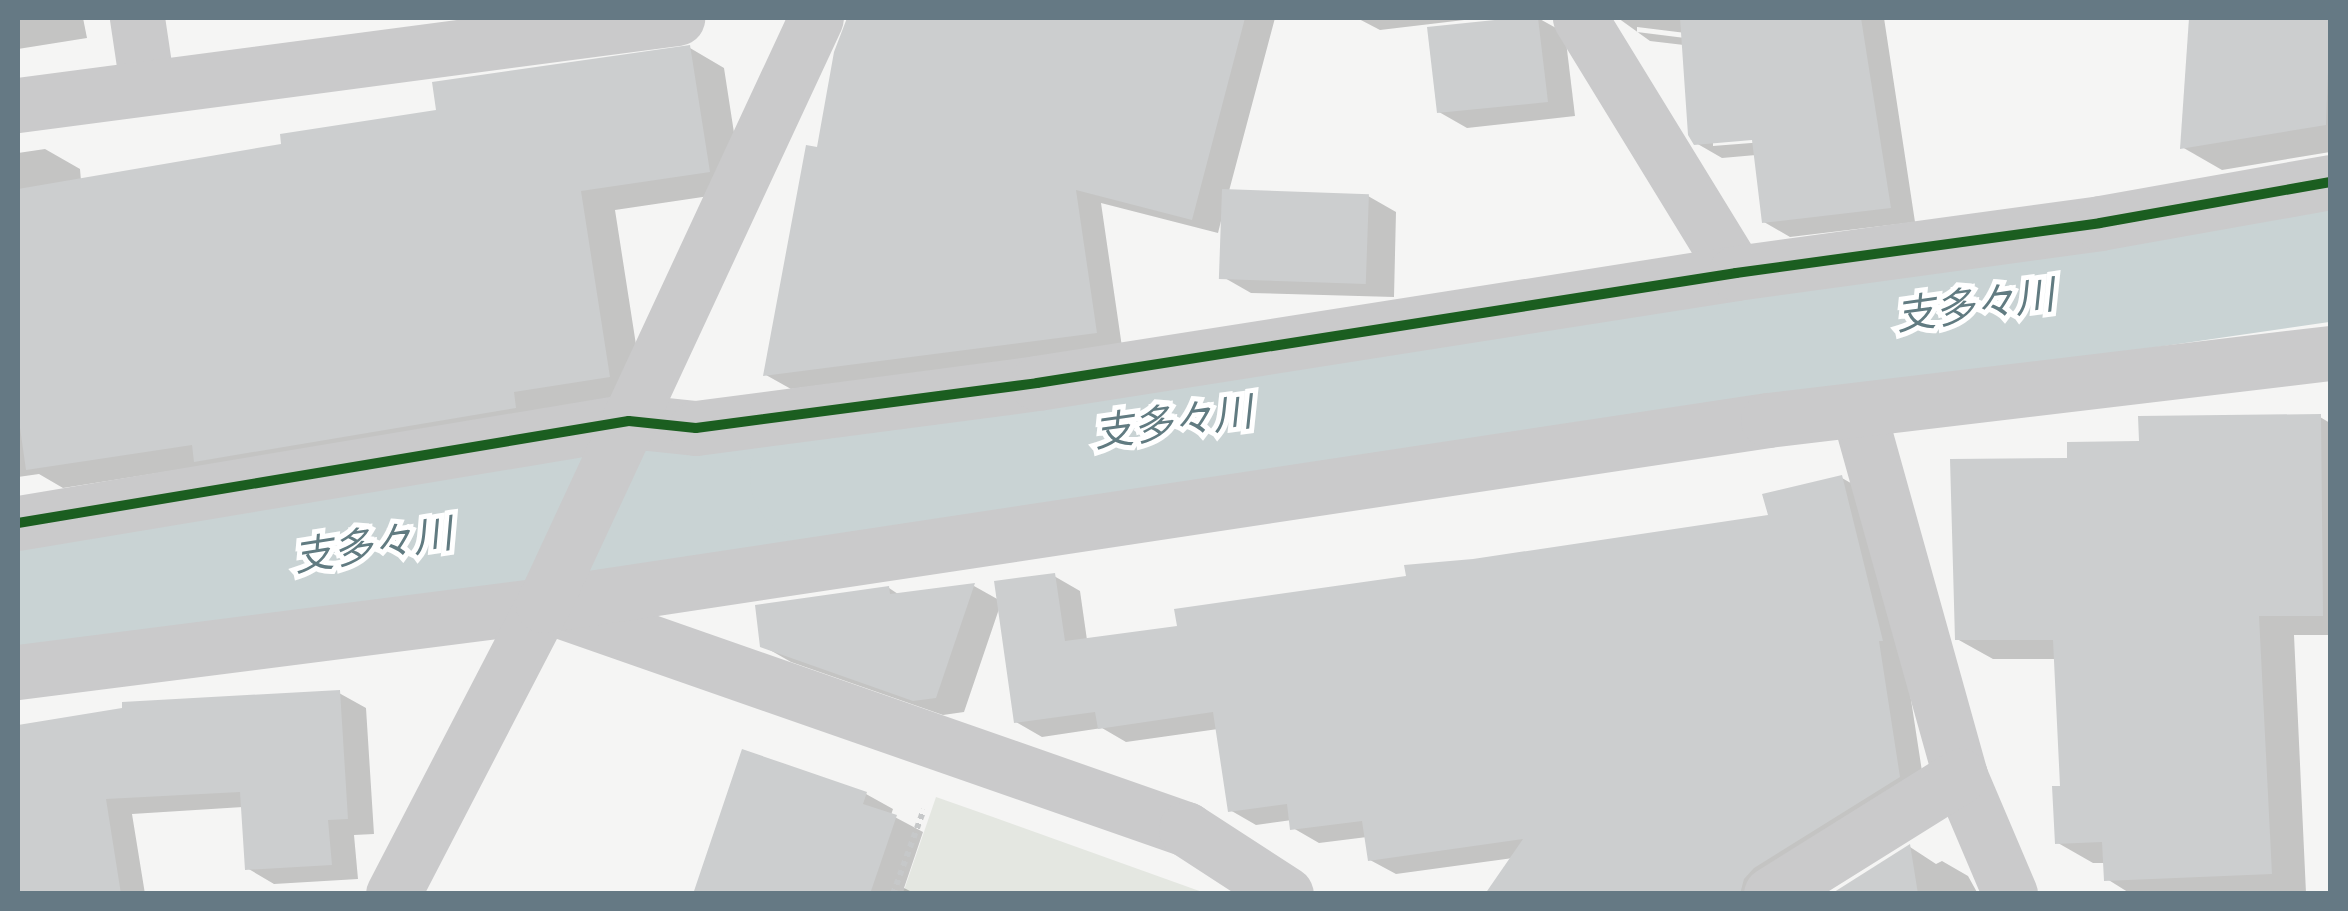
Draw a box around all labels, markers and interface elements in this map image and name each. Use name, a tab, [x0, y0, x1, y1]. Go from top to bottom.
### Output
water label: 支多々川	[1892, 272, 2058, 342]
water label: 支多々川	[1090, 389, 1256, 459]
water label: 支多々川	[290, 511, 456, 583]

